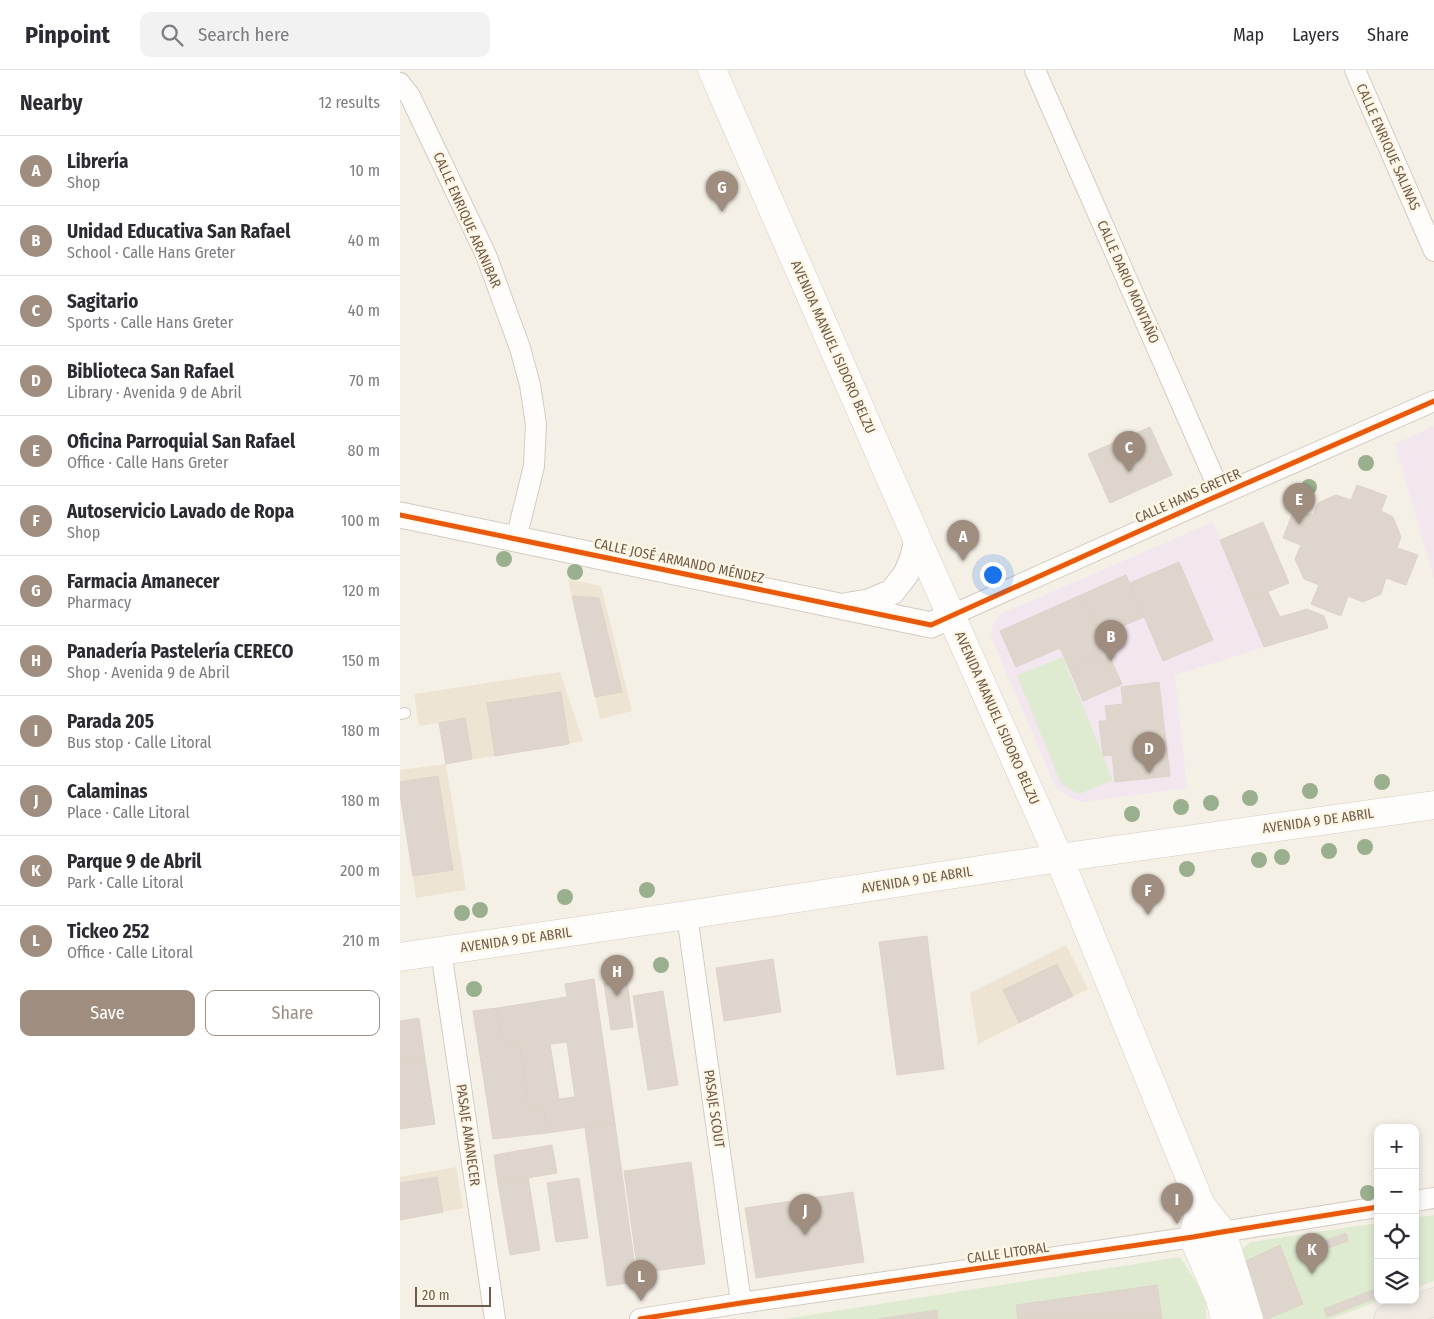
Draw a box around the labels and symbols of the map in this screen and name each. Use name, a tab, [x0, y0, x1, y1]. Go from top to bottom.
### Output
street label: CALLE ENRIQUE SALINAS	[1352, 81, 1424, 213]
street label: CALLE ENRIQUE ARANIBAR	[429, 149, 505, 291]
pin: G	[706, 171, 738, 212]
street label: CALLE DARIO MONTAÑO	[1093, 218, 1163, 346]
street label: AVENIDA MANUEL ISIDORO BELZU	[787, 258, 879, 436]
pin: C	[1113, 431, 1145, 472]
street label: CALLE HANS GRETER	[1132, 465, 1244, 527]
pin: E	[1283, 483, 1315, 524]
pin: A	[947, 520, 979, 561]
street label: CALLE JOSÉ ARMANDO MÉNDEZ	[592, 534, 766, 587]
your location	[980, 562, 1006, 588]
pin: B	[1095, 620, 1127, 661]
street label: AVENIDA MANUEL ISIDORO BELZU	[951, 629, 1043, 807]
pin: D	[1133, 732, 1165, 773]
street label: AVENIDA 9 DE ABRIL	[1261, 805, 1375, 837]
street label: AVENIDA 9 DE ABRIL	[860, 863, 974, 897]
pin: F	[1132, 874, 1164, 915]
street label: AVENIDA 9 DE ABRIL	[459, 924, 573, 956]
pin: H	[601, 955, 633, 996]
street label: PASAJE SCOUT	[700, 1069, 728, 1150]
street label: PASAJE AMANECER	[452, 1083, 484, 1187]
pin: I	[1161, 1183, 1193, 1224]
pin: J	[789, 1194, 821, 1235]
pin: K	[1296, 1233, 1328, 1274]
street label: CALLE LITORAL	[966, 1239, 1050, 1267]
pin: L	[625, 1260, 657, 1301]
scale bar	[415, 1284, 491, 1307]

